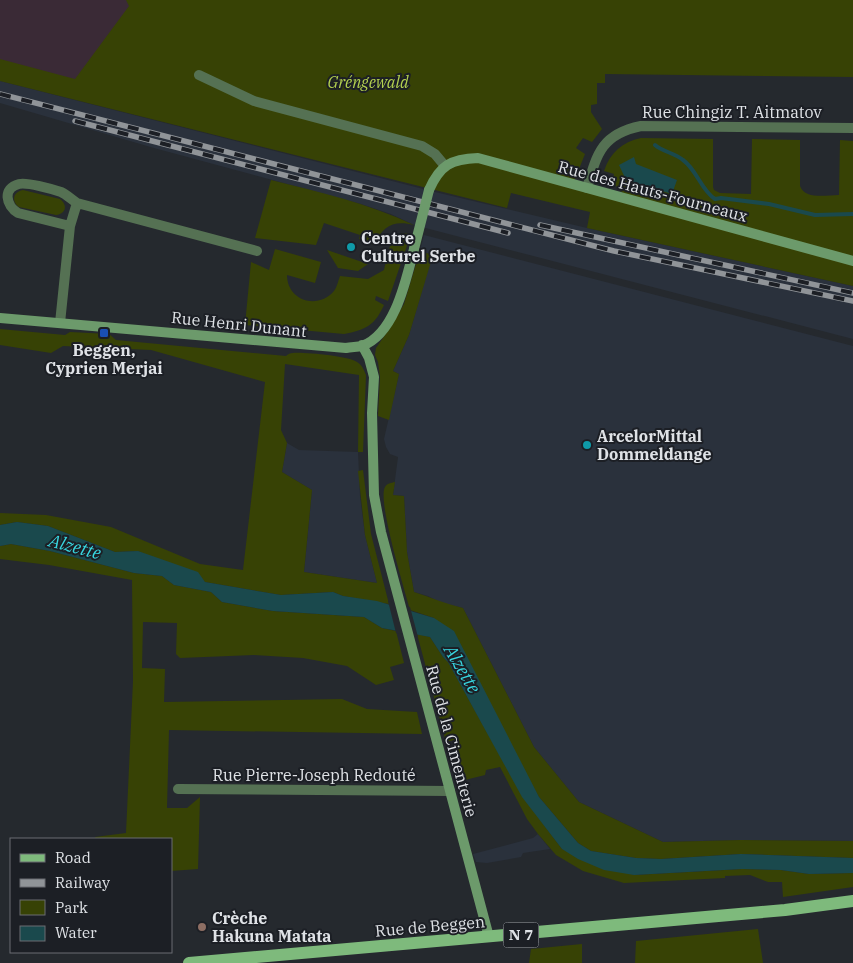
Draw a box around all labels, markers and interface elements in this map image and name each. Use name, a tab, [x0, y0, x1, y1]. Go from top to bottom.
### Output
park label: Gréngewald	[327, 72, 409, 92]
street label: Rue Chingiz T. Aitmatov	[642, 102, 822, 122]
street label: Rue des Hauts-Fourneaux	[556, 156, 750, 226]
place label: Centre Culturel Serbe	[361, 228, 476, 266]
marker: Centre Culturel Serbe	[345, 241, 357, 253]
street label: Rue Henri Dunant	[170, 307, 308, 341]
marker: Beggen, Cyprien Merjai	[98, 327, 110, 339]
place label: Beggen, Cyprien Merjai	[45, 340, 163, 378]
place label: ArcelorMittal Dommeldange	[597, 426, 712, 464]
marker: ArcelorMittal Dommeldange	[581, 439, 593, 451]
water label: Alzette	[46, 528, 104, 564]
water label: Alzette	[438, 639, 486, 697]
street label: Rue de la Cimenterie	[422, 663, 482, 819]
street label: Rue Pierre-Joseph Redouté	[212, 765, 416, 785]
legend	[10, 838, 172, 953]
text: Road	[55, 848, 91, 867]
text: Railway	[55, 873, 110, 892]
text: Park	[55, 898, 88, 917]
place label: Crèche Hakuna Matata	[212, 908, 331, 946]
street label: Rue de Beggen	[374, 911, 486, 941]
marker: Crèche Hakuna Matata	[196, 921, 208, 933]
road number: N 7	[504, 922, 538, 948]
text: Water	[55, 923, 97, 942]

